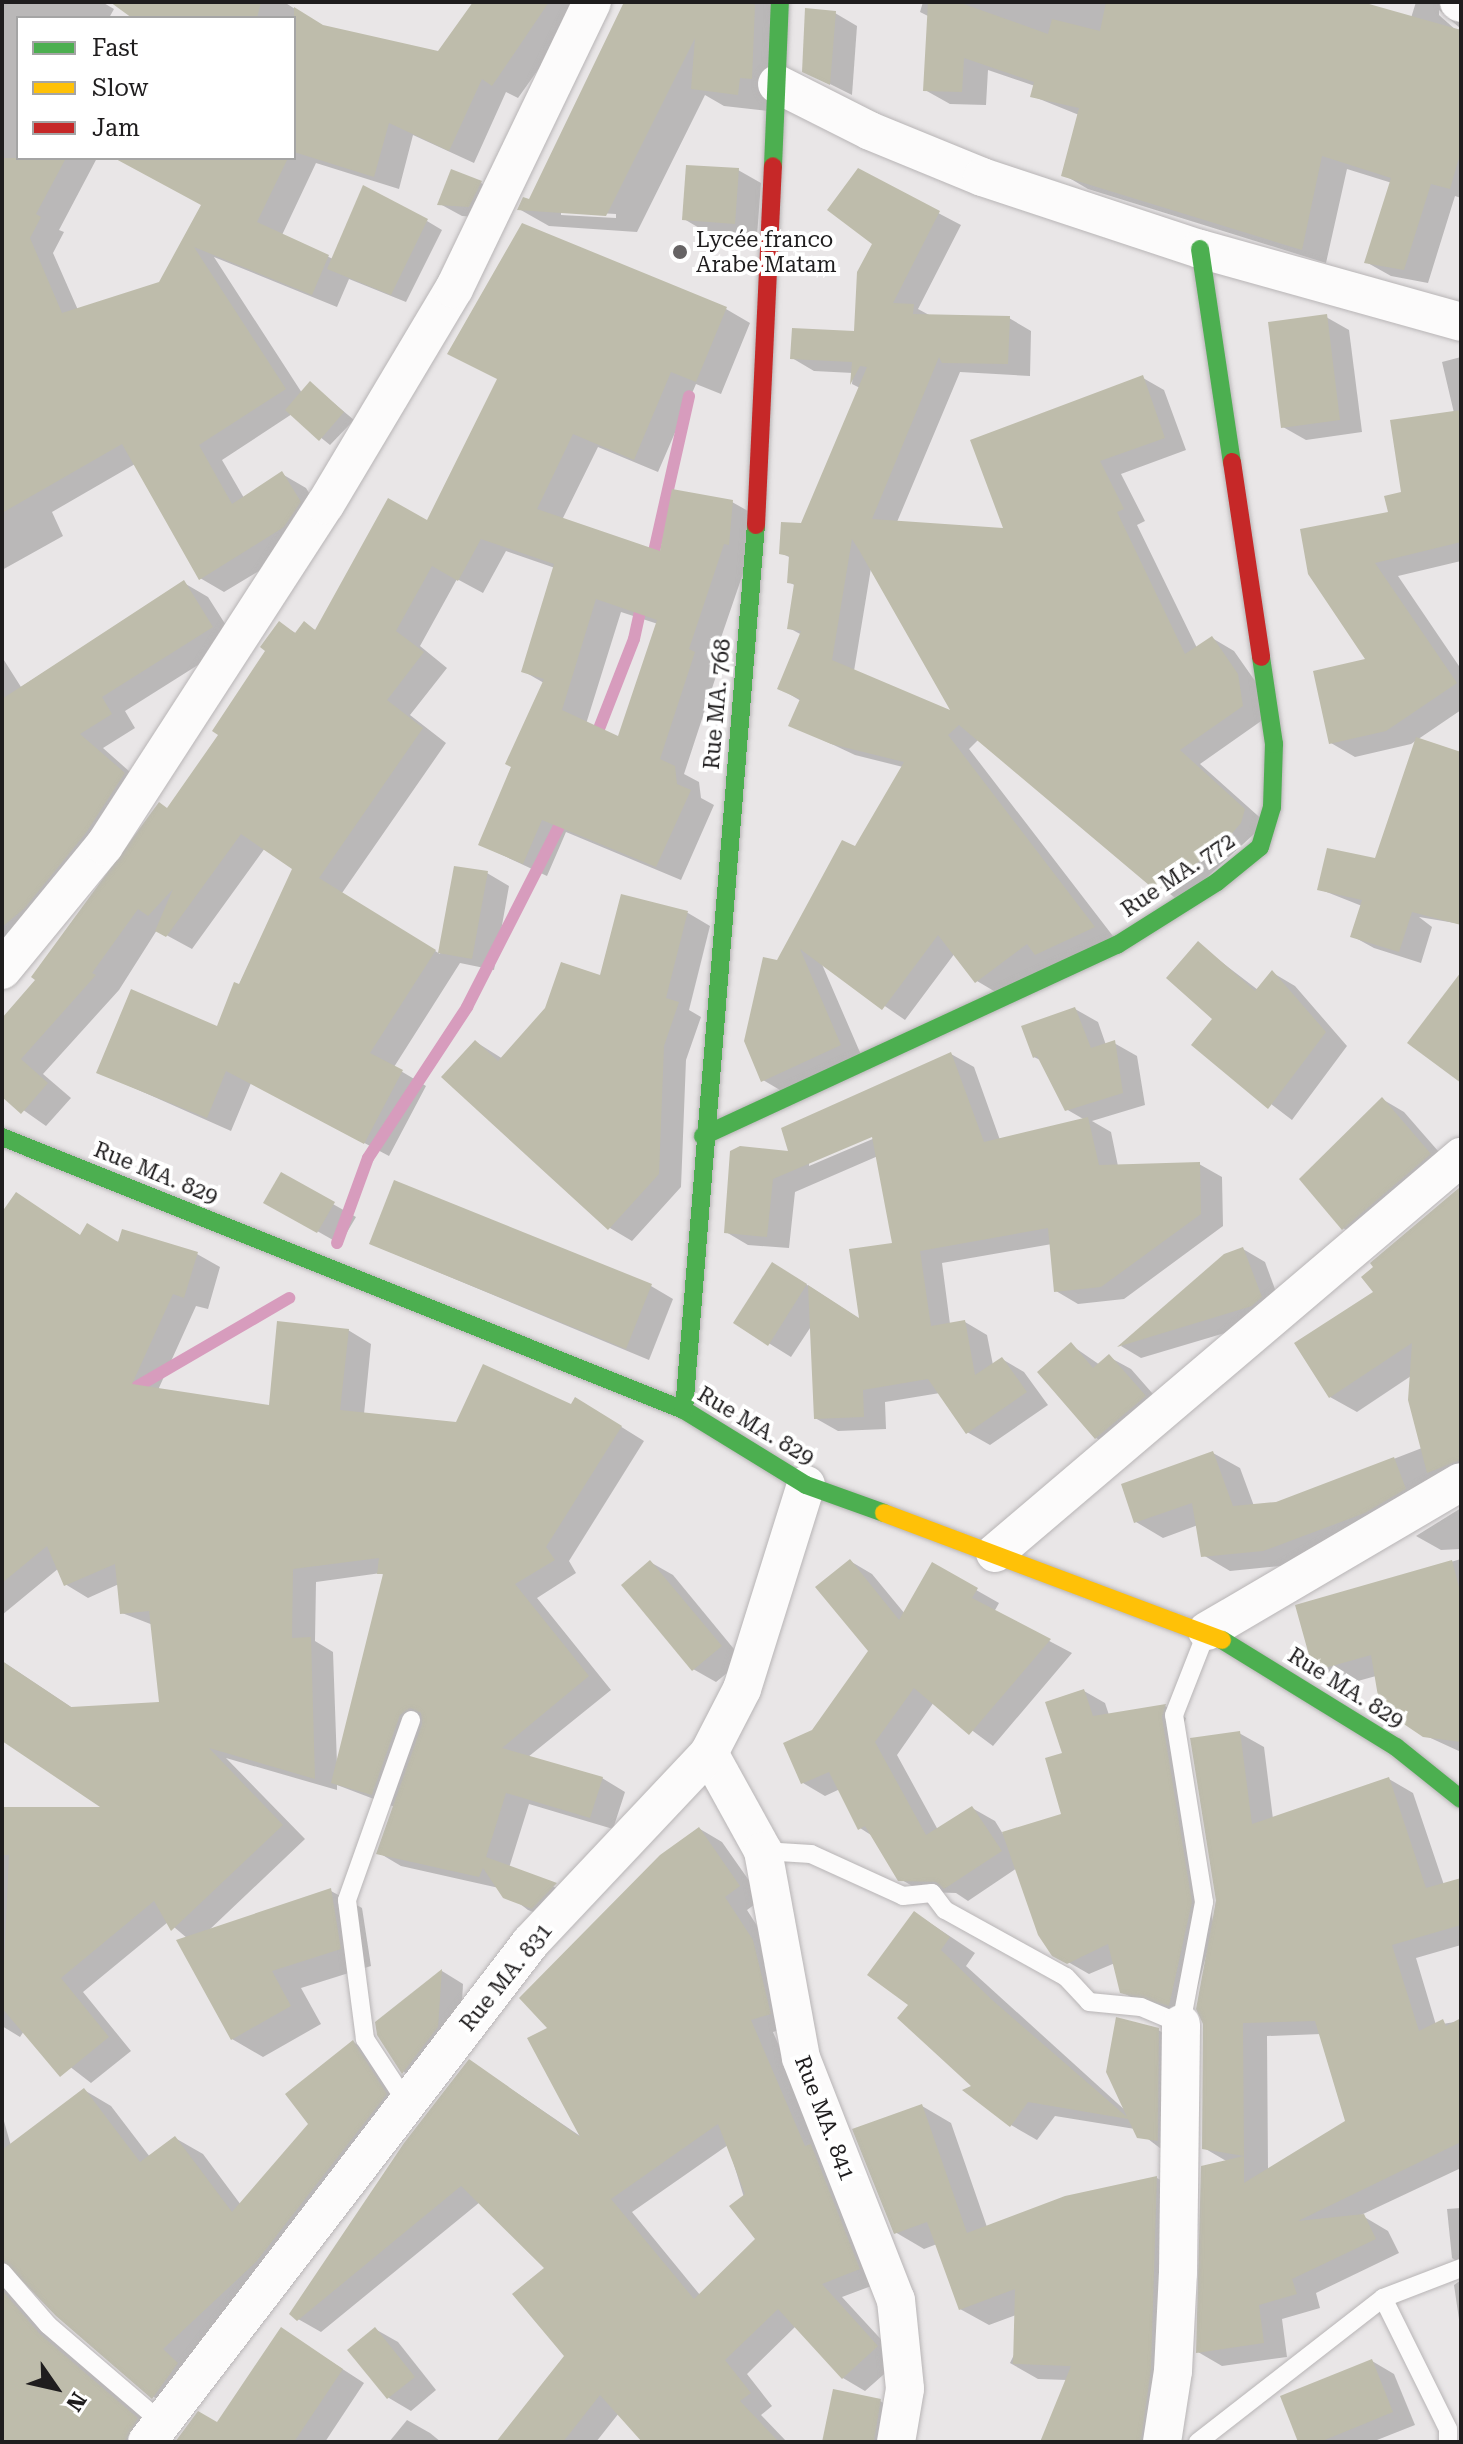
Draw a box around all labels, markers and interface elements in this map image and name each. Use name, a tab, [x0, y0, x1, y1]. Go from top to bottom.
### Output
legend	[16, 16, 296, 160]
text: Fast	[92, 34, 139, 62]
text: Slow	[92, 74, 148, 102]
text: Jam	[92, 114, 140, 142]
place label: Lycée franco Arabe Matam	[696, 226, 836, 278]
marker: Lycée franco Arabe Matam	[671, 243, 689, 261]
street label: Rue MA. 768	[698, 637, 736, 771]
street label: Rue MA. 772	[1116, 827, 1240, 923]
street label: Rue MA. 829	[90, 1136, 222, 1210]
street label: Rue MA. 829	[693, 1381, 819, 1471]
street label: Rue MA. 829	[1283, 1642, 1409, 1734]
street label: Rue MA. 831	[454, 1918, 558, 2036]
street label: Rue MA. 841	[789, 2052, 861, 2184]
north arrow	[16, 2348, 96, 2428]
text: N	[61, 2388, 91, 2416]

